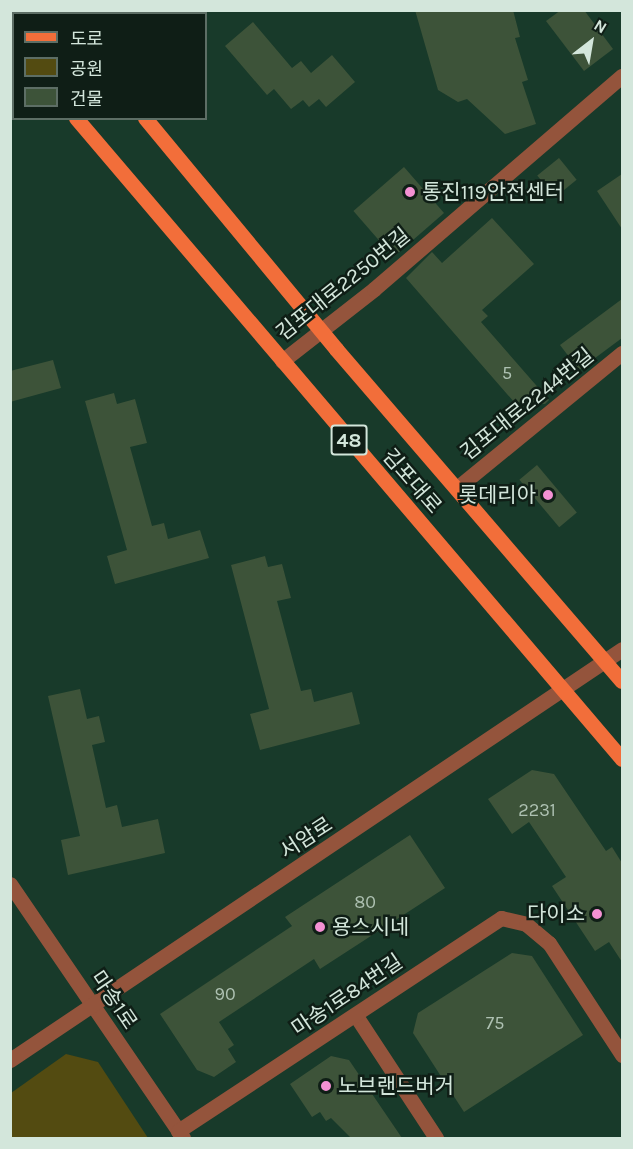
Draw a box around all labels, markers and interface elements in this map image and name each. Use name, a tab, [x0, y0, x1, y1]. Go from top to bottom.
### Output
legend	[12, 12, 207, 120]
north arrow	[561, 12, 621, 72]
text: N	[591, 15, 610, 37]
text: 도로	[70, 28, 103, 50]
text: 공원	[70, 58, 103, 80]
text: 건물	[70, 88, 103, 110]
place label: 통진119안전센터	[422, 179, 564, 205]
marker: 통진119안전센터	[403, 185, 417, 199]
street label: 김포대로2250번길	[271, 222, 415, 346]
street label: 김포대로2244번길	[455, 343, 599, 465]
house number: 5	[502, 362, 512, 384]
road number: 48	[330, 423, 368, 457]
street label: 김포대로	[377, 444, 447, 518]
place label: 롯데리아	[459, 482, 536, 508]
marker: 롯데리아	[541, 488, 555, 502]
house number: 2231	[518, 799, 556, 821]
street label: 서암로	[275, 812, 337, 864]
house number: 80	[354, 891, 376, 913]
place label: 다이소	[527, 901, 585, 927]
marker: 다이소	[590, 907, 604, 921]
place label: 용스시네	[332, 914, 409, 940]
marker: 용스시네	[313, 920, 327, 934]
street label: 마송1로84번길	[287, 949, 407, 1041]
street label: 마송1로	[85, 966, 143, 1034]
house number: 90	[214, 983, 236, 1005]
house number: 75	[486, 1012, 504, 1034]
place label: 노브랜드버거	[338, 1073, 454, 1099]
marker: 노브랜드버거	[319, 1079, 333, 1093]

